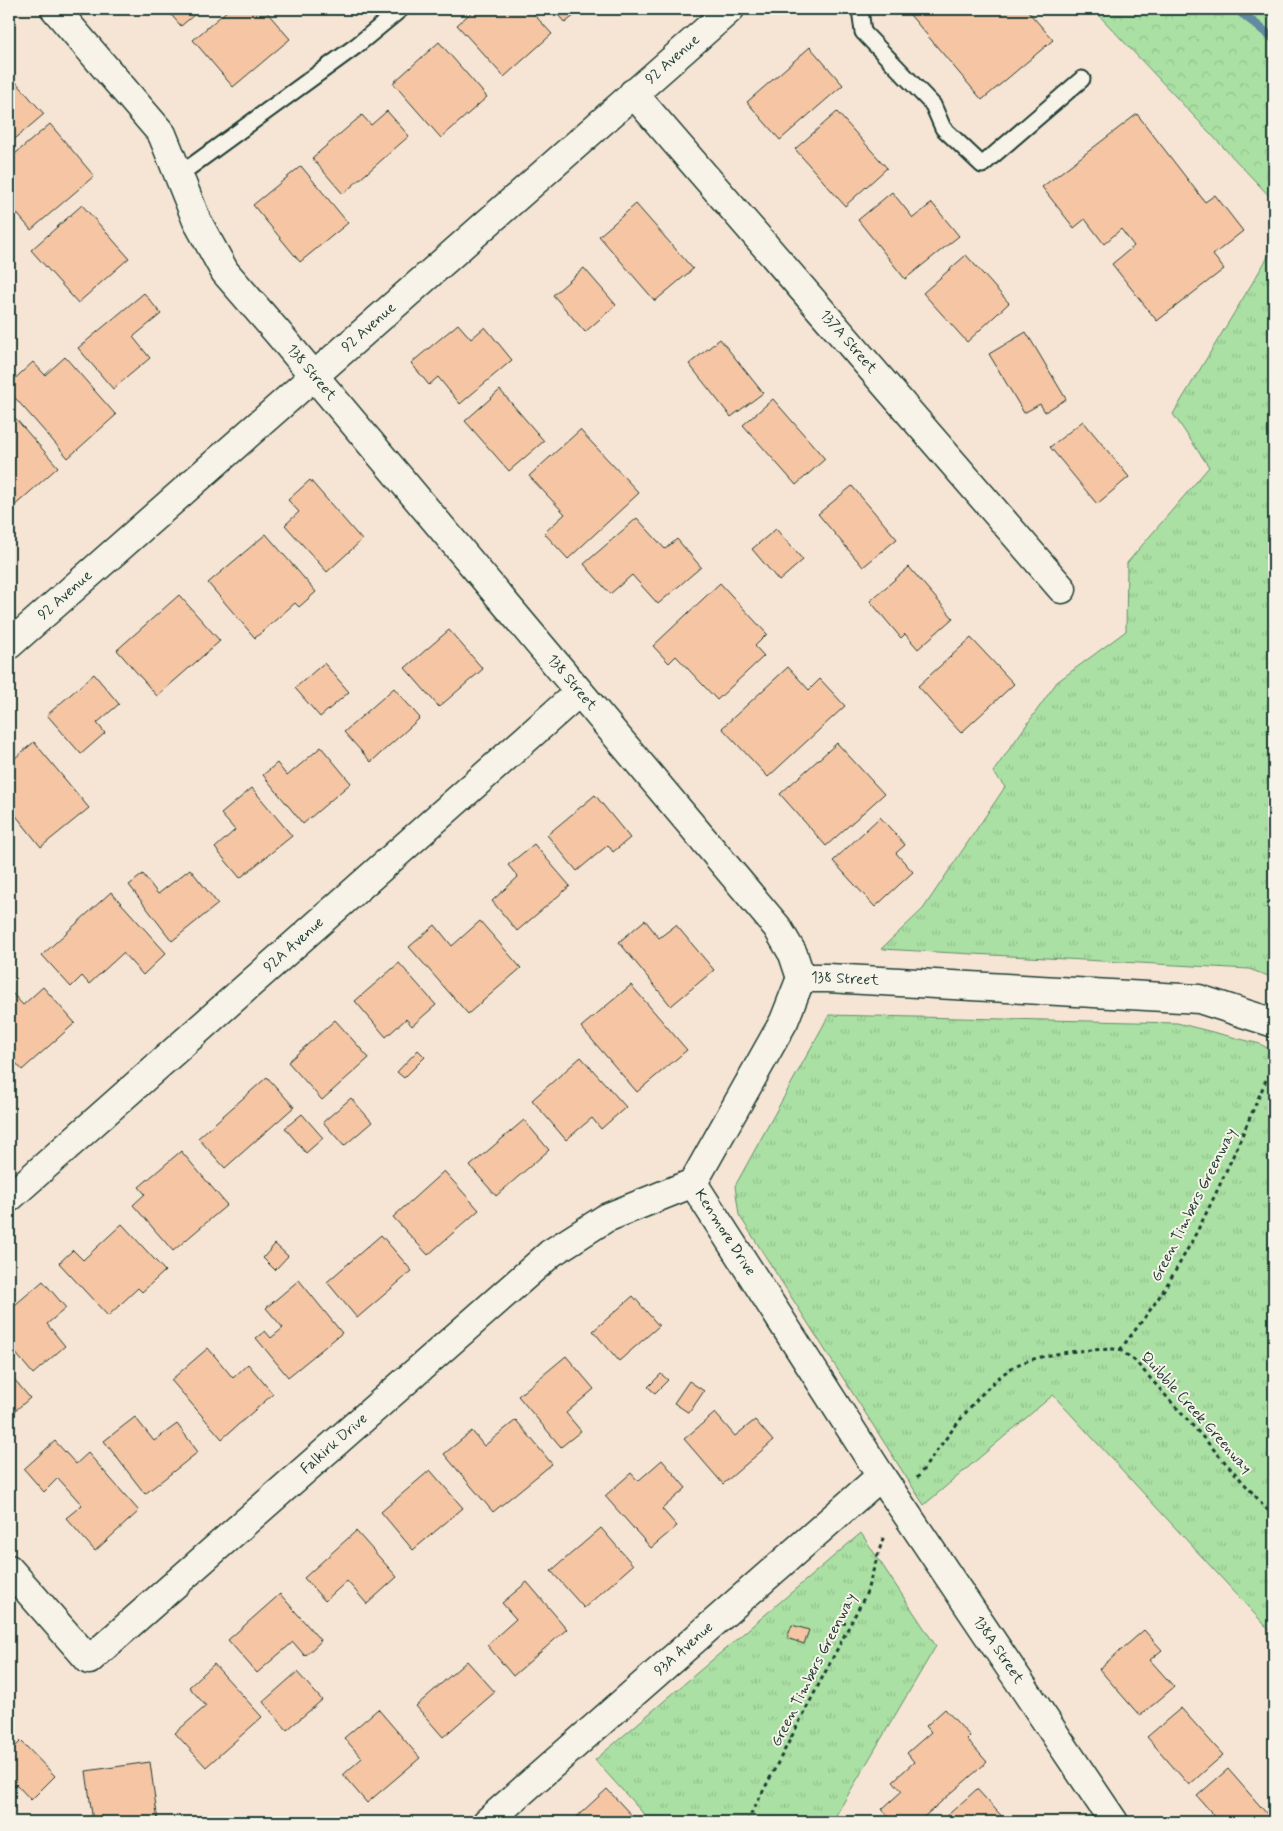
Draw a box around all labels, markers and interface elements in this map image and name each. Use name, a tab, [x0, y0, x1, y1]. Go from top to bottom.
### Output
street label: 92 Avenue	[641, 30, 704, 89]
street label: 92 Avenue	[337, 298, 400, 357]
street label: 137A Street	[815, 306, 882, 378]
street label: 138 Street	[282, 340, 341, 405]
street label: 92 Avenue	[34, 566, 97, 625]
street label: 138 Street	[542, 650, 601, 715]
street label: 92A Avenue	[259, 913, 329, 977]
street label: 138 Street	[811, 968, 880, 991]
street label: Green Timbers Greenway	[1147, 1125, 1241, 1285]
street label: Kenmore Drive	[690, 1186, 760, 1280]
street label: Quibble Creek Greenway	[1136, 1348, 1256, 1478]
street label: Falkirk Drive	[296, 1409, 372, 1479]
street label: Green Timbers Greenway	[767, 1590, 861, 1750]
street label: 138A Street	[968, 1612, 1028, 1688]
street label: 93A Avenue	[650, 1617, 718, 1681]

